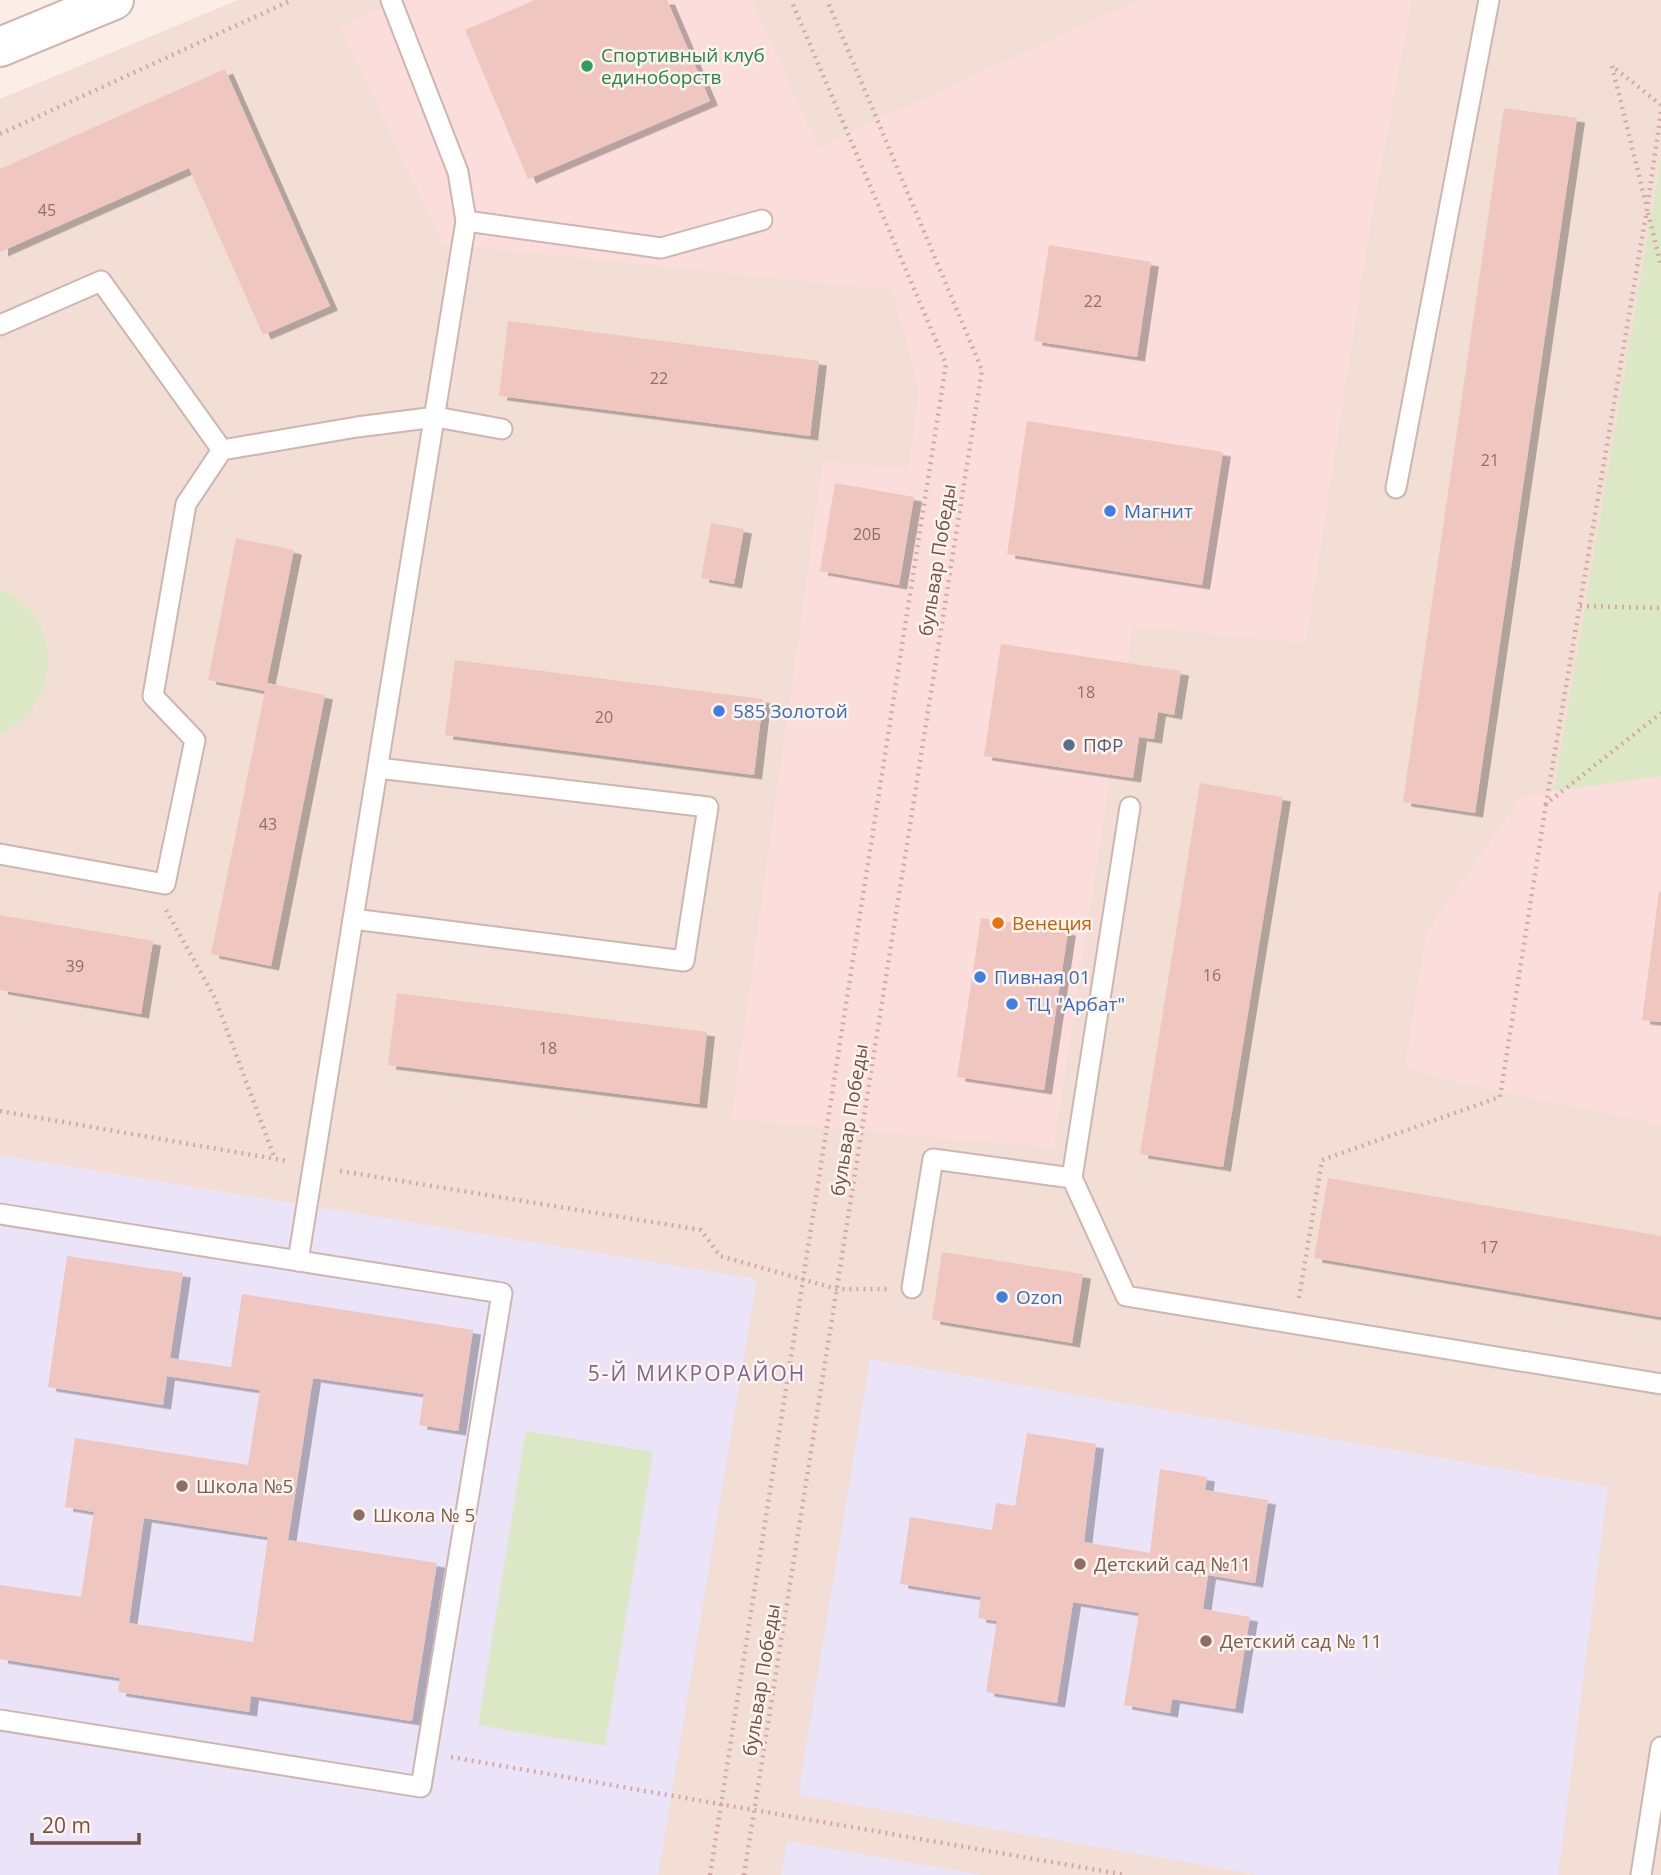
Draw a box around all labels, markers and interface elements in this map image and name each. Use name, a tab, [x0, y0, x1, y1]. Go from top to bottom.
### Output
place label: Спортивный клуб единоборств	[601, 42, 765, 90]
marker: Спортивный клуб единоборств	[579, 58, 595, 74]
house number: 45	[38, 199, 56, 221]
house number: 22	[1084, 290, 1102, 312]
house number: 22	[650, 367, 668, 389]
house number: 21	[1481, 449, 1499, 471]
street label: бульвар Победы	[912, 482, 962, 638]
place label: Магнит	[1124, 498, 1193, 524]
marker: Магнит	[1102, 503, 1118, 519]
house number: 20Б	[853, 523, 881, 545]
house number: 18	[1077, 681, 1095, 703]
place label: 585 Золотой	[733, 698, 848, 724]
marker: 585 Золотой	[711, 703, 727, 719]
house number: 20	[595, 706, 613, 728]
place label: ПФР	[1083, 732, 1123, 758]
marker: ПФР	[1061, 737, 1077, 753]
house number: 43	[259, 813, 277, 835]
place label: Венеция	[1012, 910, 1092, 936]
marker: Венеция	[990, 915, 1006, 931]
house number: 39	[66, 955, 84, 977]
place label: Пивная 01	[994, 964, 1091, 990]
house number: 16	[1203, 964, 1221, 986]
marker: Пивная 01	[972, 969, 988, 985]
place label: ТЦ "Арбат"	[1026, 991, 1125, 1017]
marker: ТЦ "Арбат"	[1004, 996, 1020, 1012]
house number: 18	[539, 1037, 557, 1059]
street label: бульвар Победы	[824, 1042, 874, 1198]
house number: 17	[1480, 1236, 1498, 1258]
place label: Ozon	[1016, 1284, 1063, 1310]
marker: Ozon	[994, 1289, 1010, 1305]
district label: 5-Й МИКРОРАЙОН	[588, 1359, 806, 1387]
place label: Школа №5	[196, 1473, 293, 1499]
marker: Школа №5	[174, 1478, 190, 1494]
place label: Школа № 5	[373, 1502, 475, 1528]
marker: Школа № 5	[351, 1507, 367, 1523]
place label: Детский сад №11	[1094, 1551, 1251, 1577]
marker: Детский сад №11	[1072, 1556, 1088, 1572]
street label: бульвар Победы	[736, 1602, 786, 1758]
place label: Детский сад № 11	[1220, 1628, 1382, 1654]
marker: Детский сад № 11	[1198, 1633, 1214, 1649]
scale bar	[32, 1801, 138, 1845]
text: 20 m	[42, 1811, 91, 1839]

